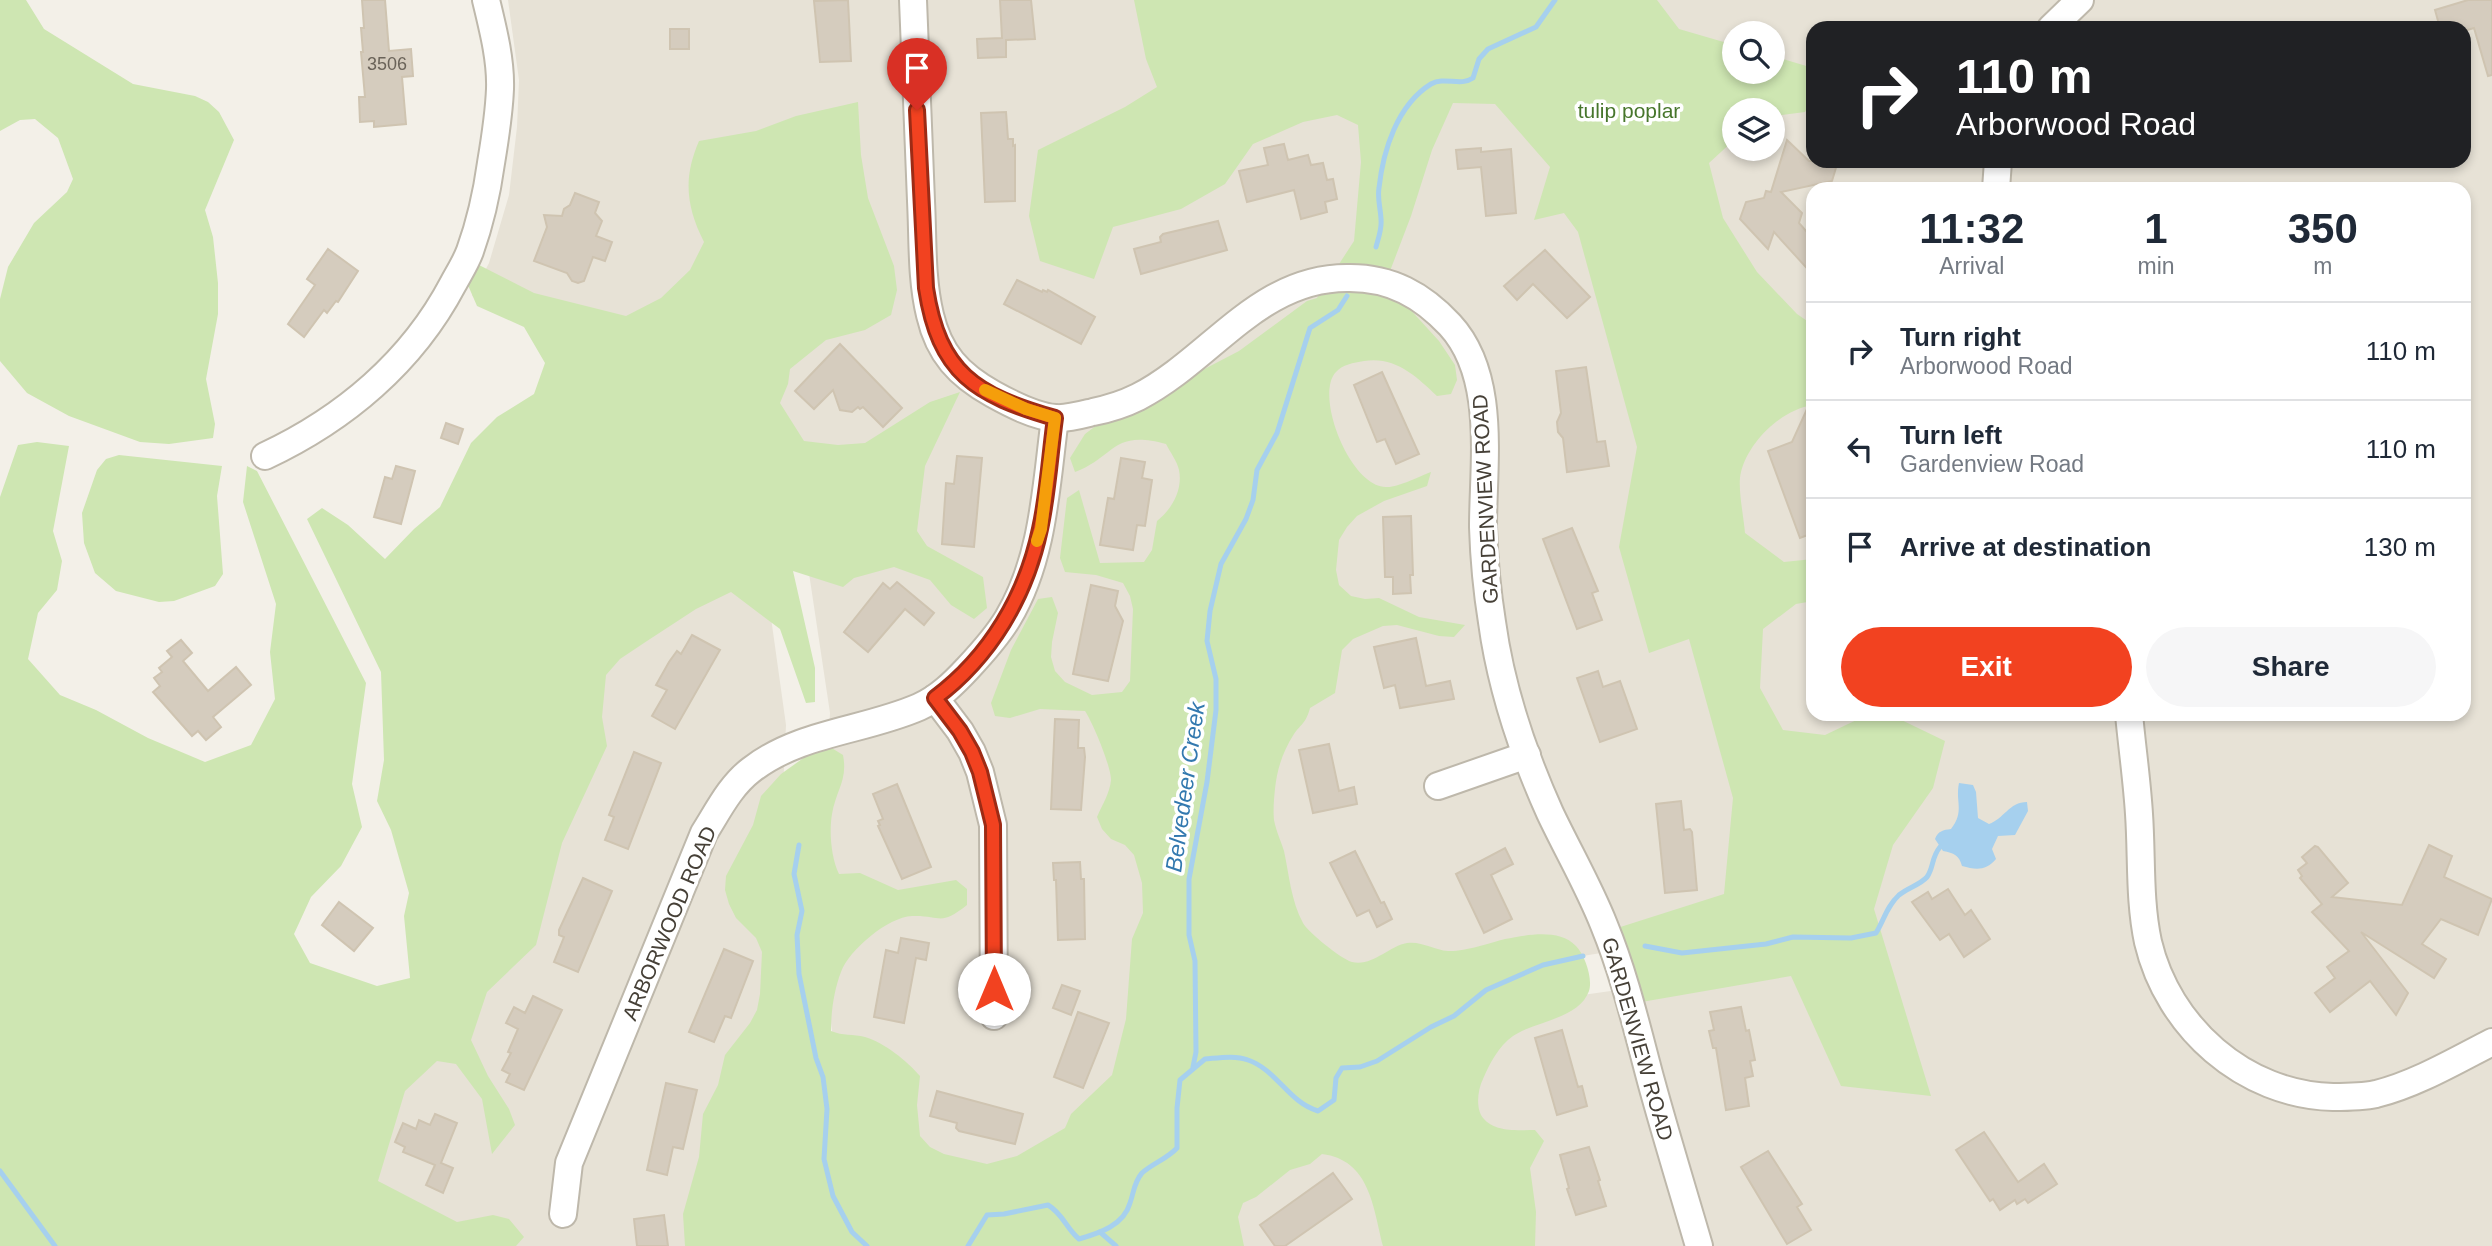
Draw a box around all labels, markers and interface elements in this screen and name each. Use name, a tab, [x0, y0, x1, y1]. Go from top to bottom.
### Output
map controls	[1722, 21, 1785, 161]
button: search	[1722, 21, 1785, 84]
pin	[887, 38, 947, 110]
icon: arrive	[898, 49, 936, 87]
icon: right	[1841, 49, 1932, 140]
text: 110 m	[1956, 49, 2092, 103]
house number: 3506	[367, 54, 407, 74]
button: layers	[1722, 98, 1785, 161]
park label: tulip poplar	[1578, 99, 1680, 122]
text: Arborwood Road	[1956, 106, 2196, 142]
text: 11:32	[1919, 205, 2024, 252]
text: 1	[2144, 205, 2168, 252]
text: 350	[2288, 205, 2358, 252]
text: Arrival	[1939, 253, 2004, 279]
text: min	[2137, 253, 2175, 279]
text: m	[2313, 253, 2332, 279]
text: Turn right	[1900, 322, 2021, 352]
icon: right	[1841, 332, 1879, 370]
text: 110 m	[2366, 336, 2436, 366]
text: Arborwood Road	[1900, 353, 2073, 379]
street label: GARDENVIEW ROAD	[1468, 394, 1502, 604]
text: Turn left	[1900, 420, 2002, 450]
icon: left	[1841, 430, 1879, 468]
text: 110 m	[2366, 434, 2436, 464]
text: Gardenview Road	[1900, 451, 2084, 477]
icon: arrive	[1841, 528, 1879, 566]
text: Arrive at destination	[1900, 532, 2151, 562]
text: 130 m	[2364, 532, 2436, 562]
button: Exit	[1841, 627, 2132, 707]
button: Share	[2146, 627, 2436, 707]
water label: Belvedeer Creek	[1160, 699, 1210, 874]
street label: ARBORWOOD ROAD	[618, 823, 720, 1023]
street label: GARDENVIEW ROAD	[1598, 935, 1678, 1143]
position arrow	[957, 952, 1031, 1026]

